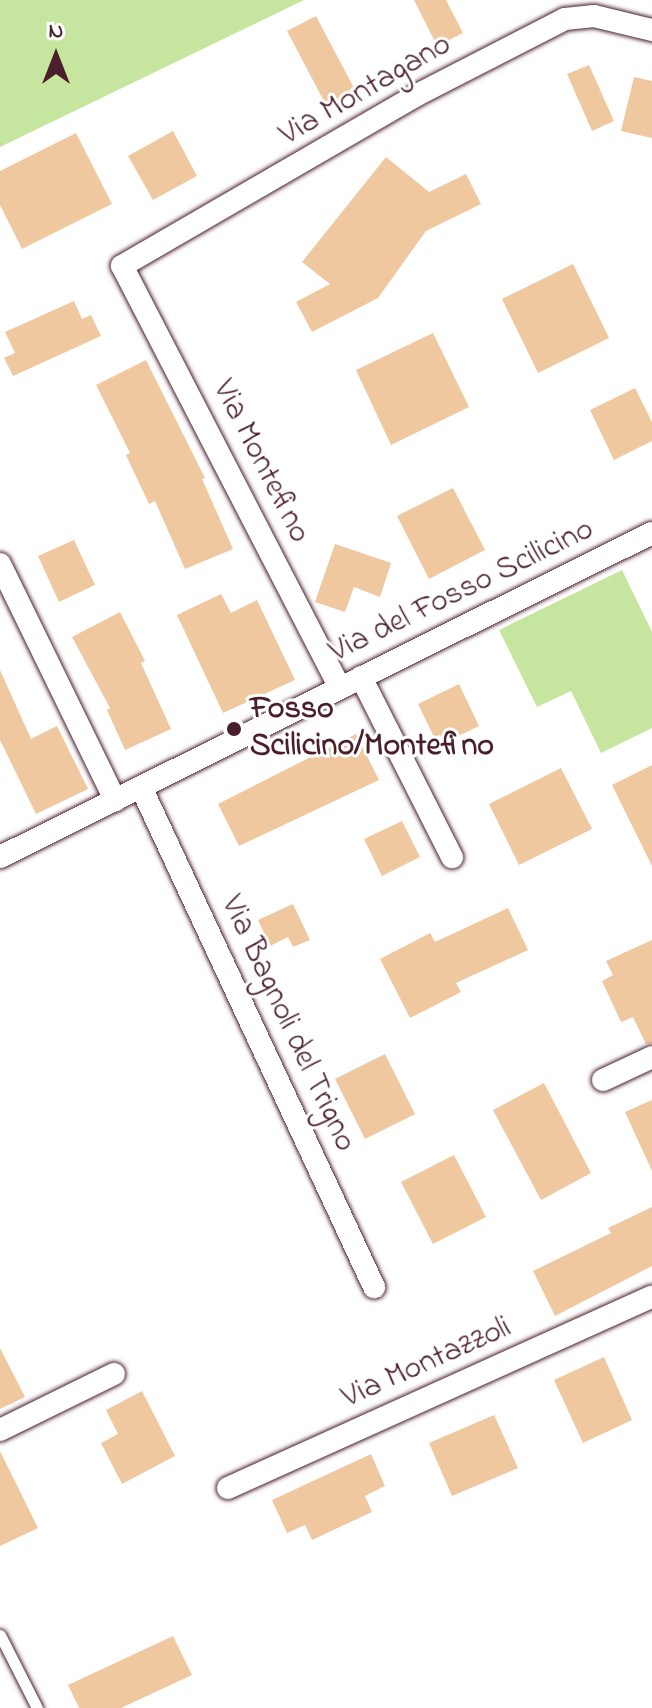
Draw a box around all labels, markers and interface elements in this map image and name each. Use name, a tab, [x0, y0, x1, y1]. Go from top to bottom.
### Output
north arrow	[16, 16, 96, 96]
text: N	[49, 16, 63, 48]
street label: Via Montagano	[273, 26, 459, 156]
street label: Via Montefino	[203, 374, 317, 550]
street label: Via del Fosso Scilicino	[324, 511, 600, 673]
place label: Fosso Scilicino/Montefino	[250, 692, 494, 767]
marker: Fosso Scilicino/Montefino	[225, 720, 243, 738]
street label: Via Bagnoli del Trigno	[211, 890, 363, 1158]
street label: Via Montazzoli	[336, 1310, 518, 1418]

